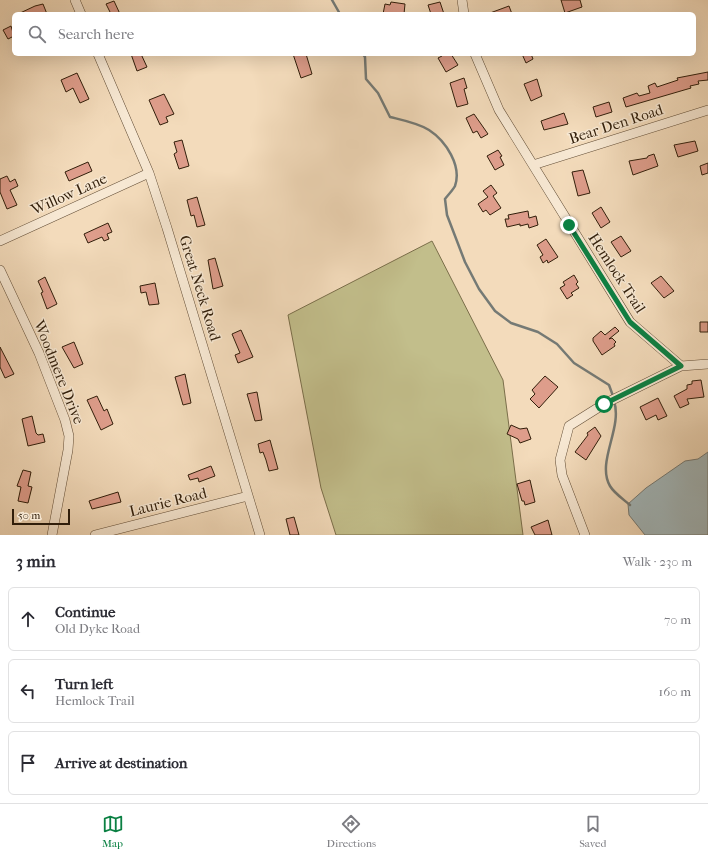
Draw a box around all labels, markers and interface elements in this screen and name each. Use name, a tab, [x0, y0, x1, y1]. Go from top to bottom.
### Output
search box	[12, 12, 696, 56]
icon: search	[26, 23, 48, 45]
text: Search here	[58, 25, 134, 43]
street label: Bear Den Road	[567, 100, 666, 148]
street label: Willow Lane	[27, 169, 110, 219]
route end	[560, 216, 578, 234]
street label: Hemlock Trail	[584, 230, 650, 316]
street label: Great Neck Road	[175, 233, 225, 344]
street label: Woodmere Drive	[30, 316, 88, 427]
route start	[595, 395, 613, 413]
street label: Laurie Road	[127, 483, 209, 520]
scale bar	[12, 507, 70, 526]
text: 50 m	[18, 509, 40, 522]
text: 3 min	[16, 551, 56, 571]
text: Walk · 230 m	[623, 554, 692, 569]
text: Continue	[55, 603, 115, 621]
icon: ahead	[17, 608, 39, 630]
text: 70 m	[664, 612, 691, 627]
text: Old Dyke Road	[55, 621, 140, 636]
text: Turn left	[55, 675, 113, 693]
icon: left	[17, 680, 39, 702]
text: 160 m	[659, 684, 691, 699]
text: Hemlock Trail	[55, 693, 135, 708]
icon: arrive	[17, 752, 39, 774]
text: Arrive at destination	[55, 754, 187, 772]
tab: Map	[102, 813, 124, 850]
tab: Directions	[327, 813, 376, 850]
tab: Saved	[579, 813, 606, 850]

